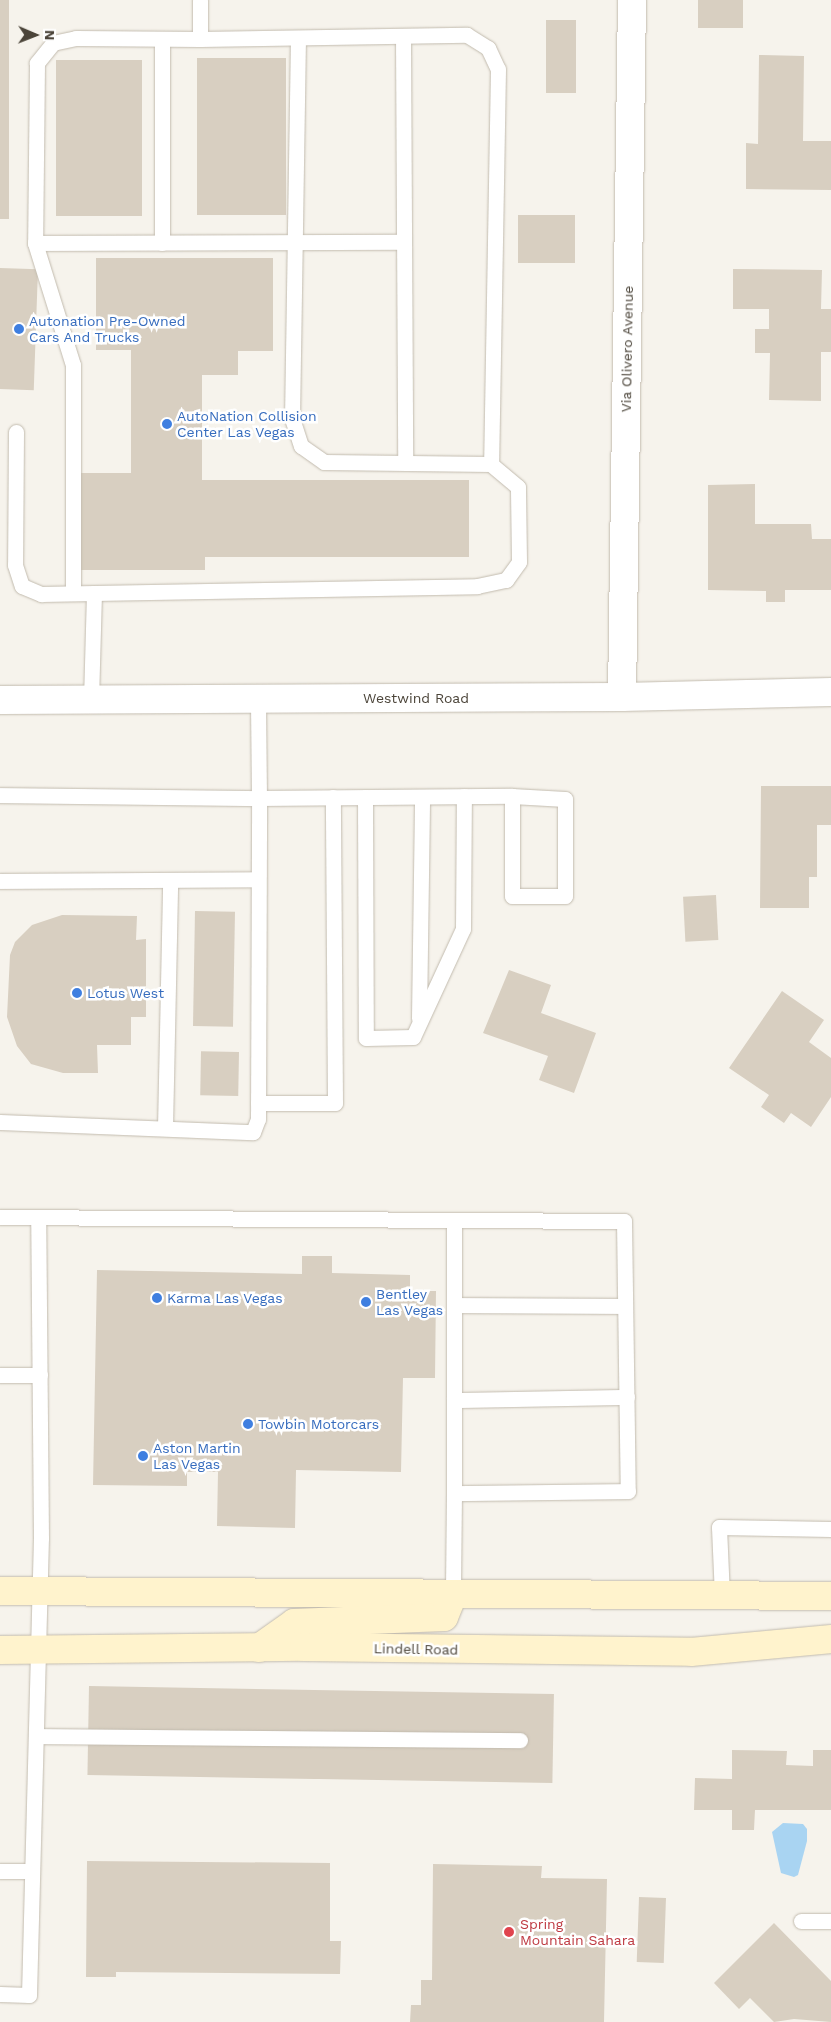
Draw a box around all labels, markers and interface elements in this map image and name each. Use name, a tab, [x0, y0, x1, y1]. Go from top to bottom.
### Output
north arrow	[10, 10, 60, 60]
text: N	[42, 30, 58, 41]
street label: Via Olivero Avenue	[617, 285, 637, 413]
place label: Autonation Pre-Owned Cars And Trucks	[29, 313, 186, 346]
marker: Autonation Pre-Owned Cars And Trucks	[13, 323, 25, 335]
place label: AutoNation Collision Center Las Vegas	[177, 408, 317, 441]
marker: AutoNation Collision Center Las Vegas	[161, 418, 173, 430]
street label: Westwind Road	[363, 690, 469, 706]
place label: Lotus West	[87, 985, 164, 1001]
marker: Lotus West	[71, 987, 83, 999]
place label: Bentley Las Vegas	[376, 1286, 444, 1318]
place label: Karma Las Vegas	[167, 1290, 283, 1306]
marker: Karma Las Vegas	[151, 1292, 163, 1304]
marker: Bentley Las Vegas	[360, 1296, 372, 1308]
place label: Towbin Motorcars	[258, 1416, 379, 1432]
marker: Towbin Motorcars	[242, 1418, 254, 1430]
place label: Aston Martin Las Vegas	[153, 1440, 241, 1472]
marker: Aston Martin Las Vegas	[137, 1450, 149, 1462]
street label: Lindell Road	[373, 1640, 459, 1658]
place label: Spring Mountain Sahara	[520, 1916, 635, 1948]
marker: Spring Mountain Sahara	[502, 1925, 516, 1939]

